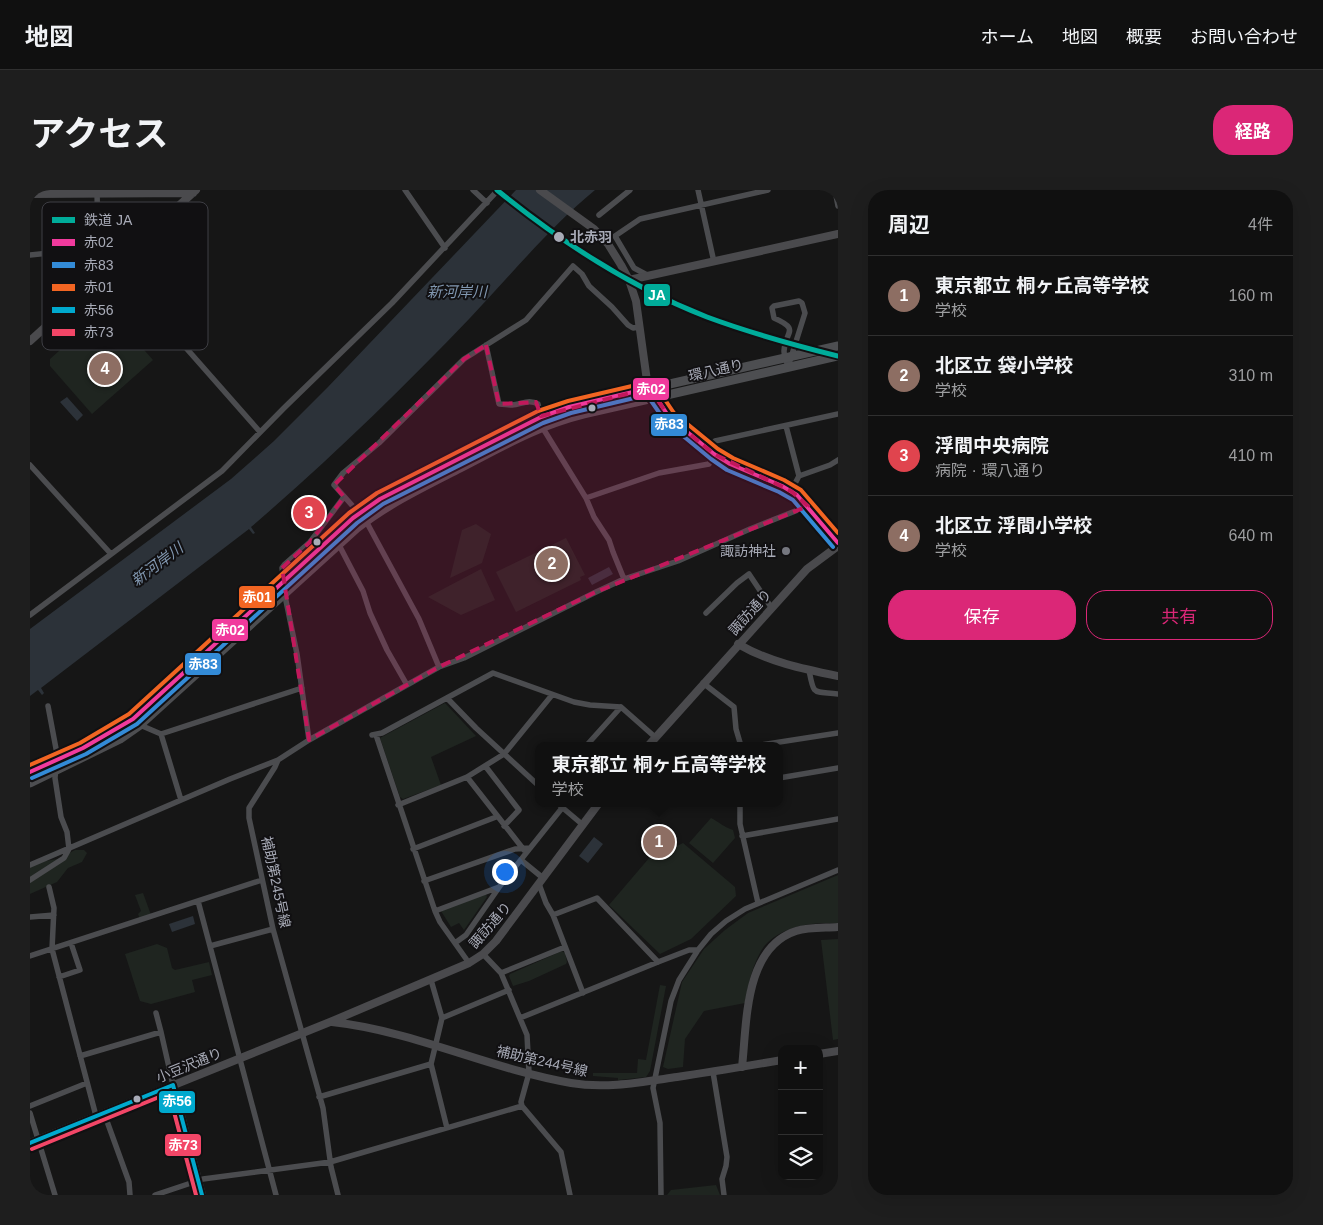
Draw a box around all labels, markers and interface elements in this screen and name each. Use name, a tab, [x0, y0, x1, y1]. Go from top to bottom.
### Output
text: 地図	[25, 23, 73, 50]
text: ホーム	[981, 27, 1034, 47]
text: 地図	[1062, 27, 1098, 47]
text: 概要	[1126, 27, 1162, 47]
text: お問い合わせ	[1190, 27, 1298, 47]
button: 経路	[1213, 105, 1293, 155]
text: アクセス	[30, 114, 168, 153]
legend	[42, 202, 208, 350]
text: 鉄道 JA	[84, 212, 133, 228]
text: 周辺	[888, 213, 930, 236]
text: 4件	[1248, 216, 1273, 233]
place label: 北赤羽	[570, 229, 612, 245]
marker: 北赤羽	[552, 230, 566, 244]
text: 赤02	[84, 234, 114, 250]
text: 赤83	[84, 257, 114, 273]
text: 東京都立 桐ヶ丘高等学校	[935, 275, 1149, 296]
text: 赤01	[84, 279, 114, 295]
water label: 新河岸川	[427, 283, 489, 300]
line badge: JA	[643, 283, 671, 307]
text: JA	[648, 287, 666, 303]
text: 1	[900, 287, 908, 304]
text: 160 m	[1229, 287, 1273, 304]
text: 赤56	[84, 302, 114, 318]
text: 学校	[935, 302, 967, 319]
text: 赤73	[84, 324, 114, 340]
pin: 4	[89, 350, 121, 388]
text: 北区立 袋小学校	[935, 355, 1073, 376]
street label: 環八通り	[687, 356, 745, 384]
text: 2	[900, 367, 908, 384]
text: 310 m	[1229, 367, 1273, 384]
line badge: 赤02	[632, 377, 670, 401]
text: 赤02	[636, 381, 666, 397]
text: 学校	[935, 382, 967, 399]
unlabelled marker	[587, 403, 597, 413]
line badge: 赤83	[650, 413, 688, 437]
text: 赤83	[654, 416, 684, 432]
text: 浮間中央病院	[935, 435, 1049, 456]
text: 3	[900, 447, 908, 464]
text: 410 m	[1229, 447, 1273, 464]
text: 病院 · 環八通り	[935, 462, 1045, 479]
pin: 3	[293, 494, 325, 532]
text: 北区立 浮間小学校	[935, 515, 1092, 536]
text: 4	[900, 527, 908, 544]
text: 640 m	[1229, 527, 1273, 544]
unlabelled marker	[312, 537, 322, 547]
water label: 新河岸川	[128, 538, 188, 589]
text: 学校	[935, 542, 967, 559]
place label: 諏訪神社	[720, 543, 776, 559]
pin: 2	[536, 545, 568, 583]
marker: 諏訪神社	[780, 545, 792, 557]
line badge: 赤01	[238, 585, 276, 609]
street label: 諏訪通り	[725, 586, 775, 638]
text: 赤01	[242, 589, 272, 605]
button: 保存	[888, 590, 1076, 640]
button: 共有	[1086, 590, 1273, 640]
line badge: 赤02	[211, 618, 249, 642]
text: 赤02	[215, 622, 245, 638]
line badge: 赤83	[184, 652, 222, 676]
text: 赤83	[188, 656, 218, 672]
popup	[535, 742, 783, 807]
text: 東京都立 桐ヶ丘高等学校	[552, 754, 766, 775]
text: 学校	[552, 781, 584, 798]
pin: 1	[643, 823, 675, 861]
street label: 補助第245号線	[258, 835, 294, 929]
your location	[492, 859, 518, 885]
street label: 諏訪通り	[466, 899, 514, 951]
street label: 補助第244号線	[495, 1043, 589, 1079]
street label: 小豆沢通り	[154, 1044, 224, 1086]
map controls	[778, 1045, 823, 1180]
button: +	[778, 1045, 823, 1090]
line badge: 赤56	[158, 1090, 196, 1114]
button: −	[778, 1090, 823, 1135]
text: 赤56	[162, 1093, 192, 1109]
unlabelled marker	[132, 1094, 142, 1104]
line badge: 赤73	[164, 1133, 202, 1157]
button: layers	[778, 1135, 823, 1180]
text: 赤73	[168, 1137, 198, 1153]

